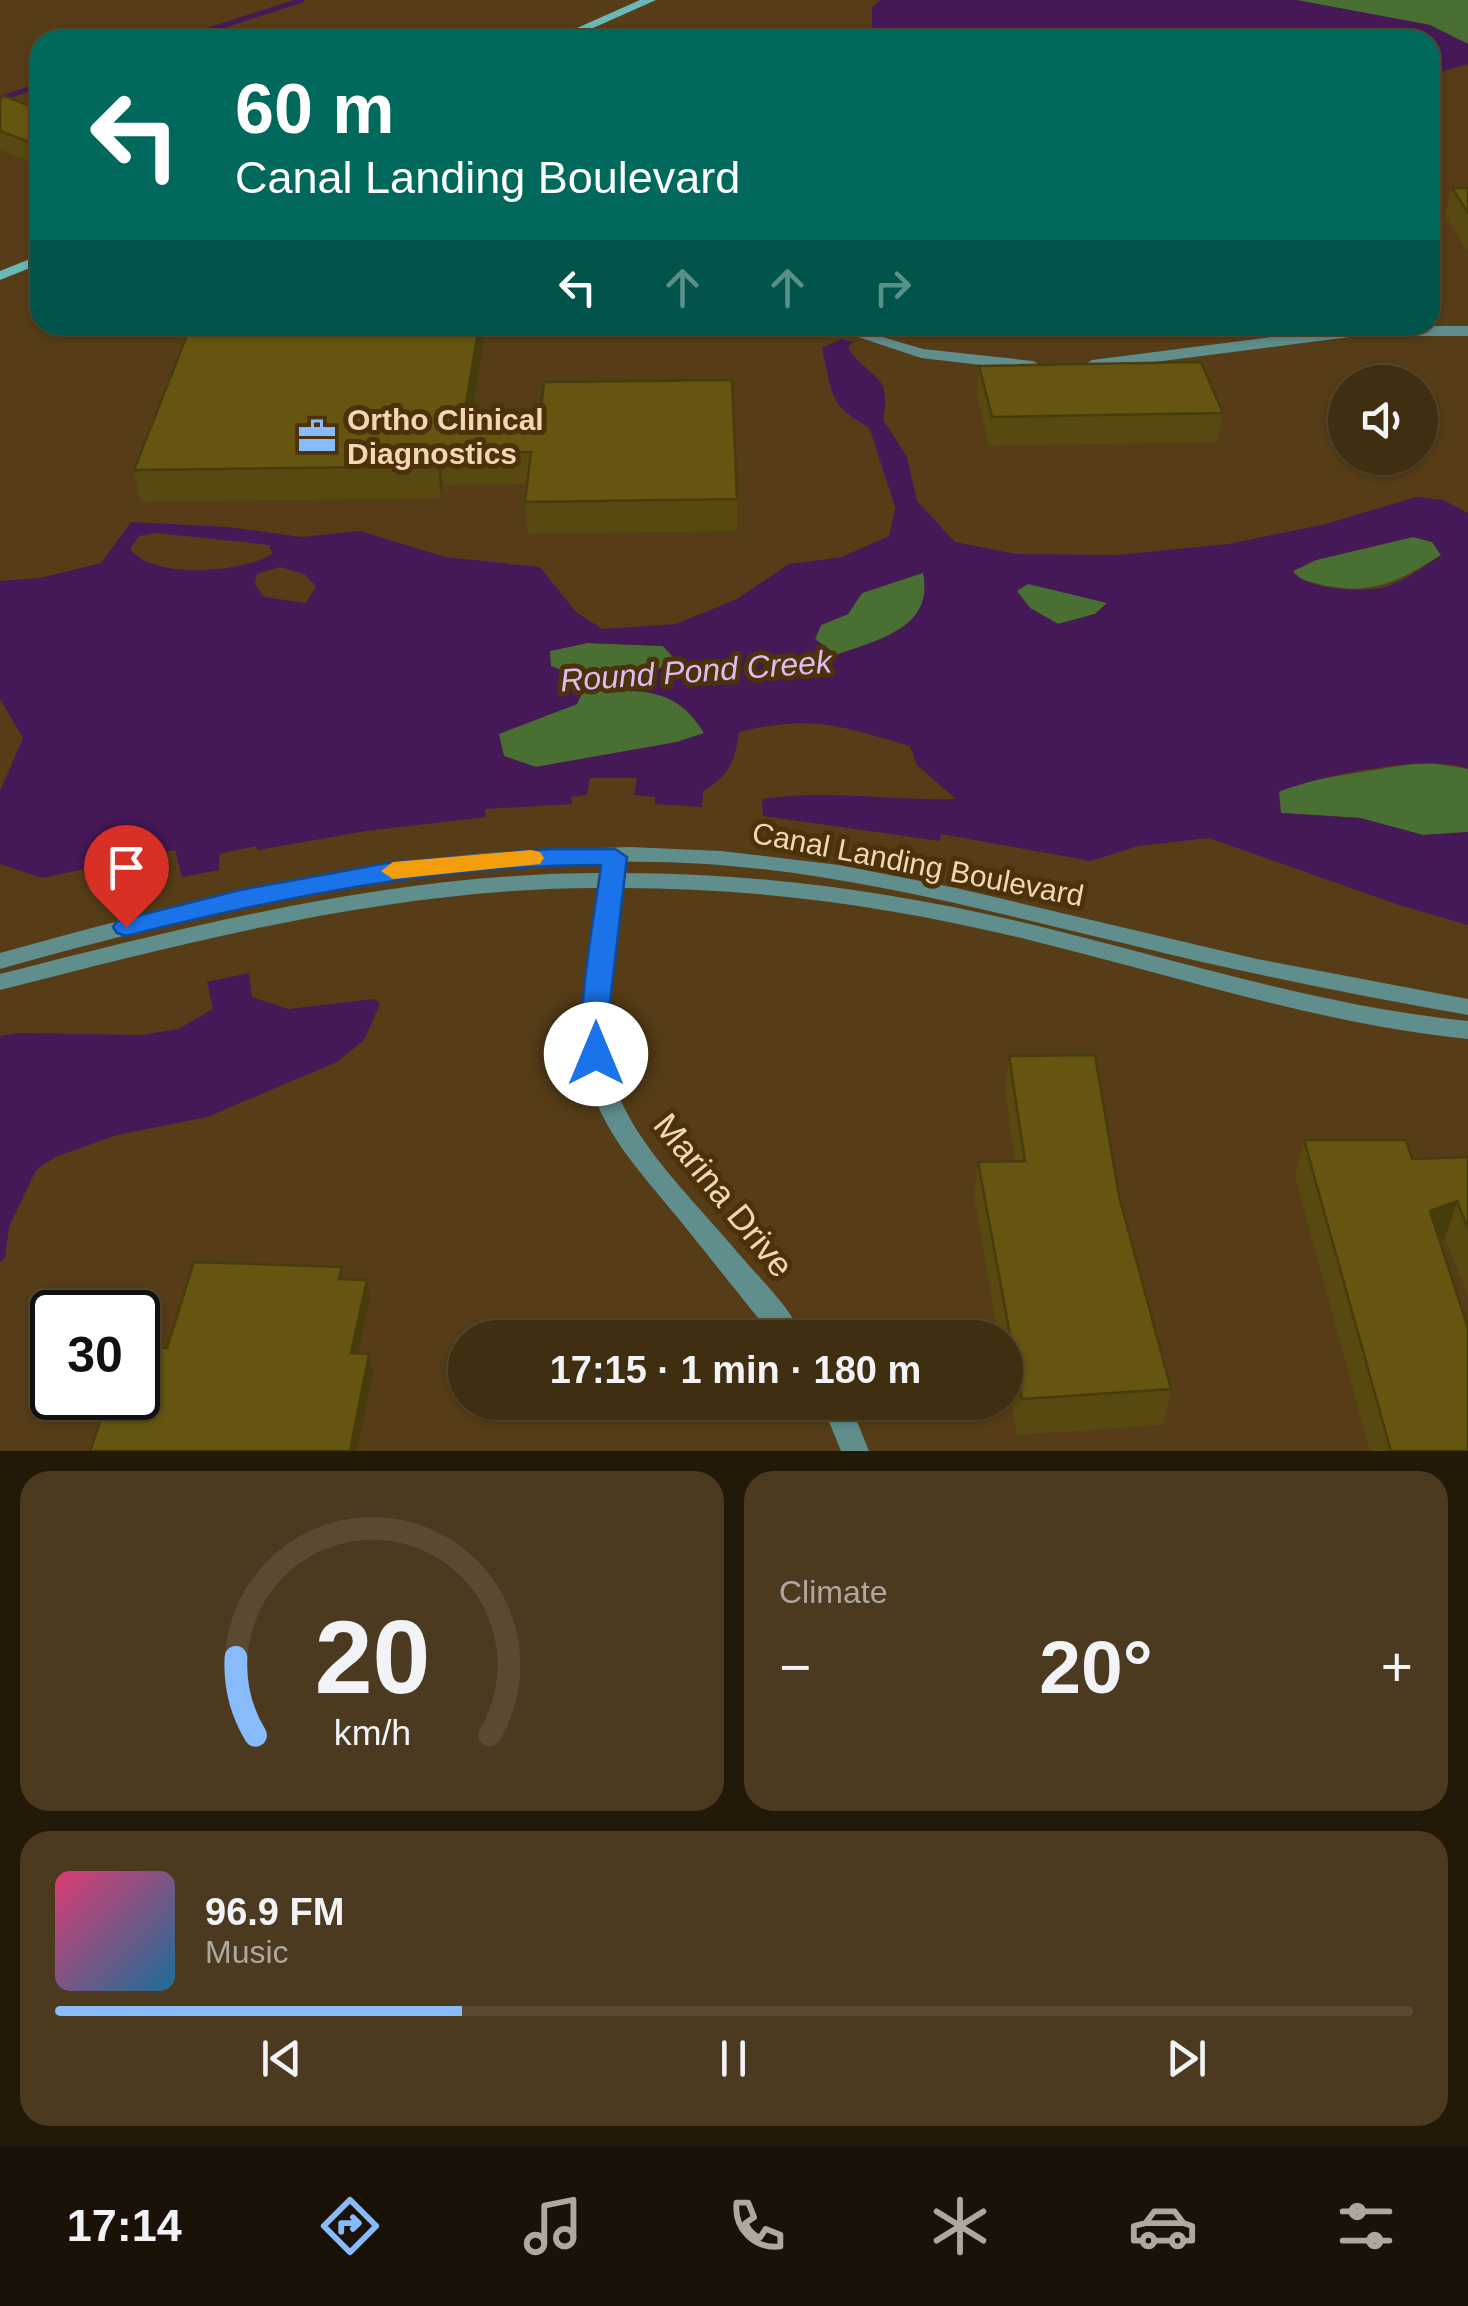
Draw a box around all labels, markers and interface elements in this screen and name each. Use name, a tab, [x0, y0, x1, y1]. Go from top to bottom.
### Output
icon: left	[70, 70, 200, 200]
text: 60 m	[235, 70, 395, 148]
text: Canal Landing Boulevard	[235, 152, 740, 203]
icon: left	[550, 260, 605, 315]
icon: ahead	[655, 260, 710, 315]
icon: ahead	[760, 260, 815, 315]
icon: right	[865, 260, 920, 315]
map controls	[1328, 365, 1438, 475]
button: sound	[1328, 365, 1438, 475]
place label: Ortho Clinical Diagnostics	[347, 403, 544, 470]
office icon: Ortho Clinical Diagnostics	[296, 415, 338, 457]
water label: Round Pond Creek	[559, 643, 835, 698]
street label: Canal Landing Boulevard	[749, 816, 1087, 912]
pin	[84, 825, 169, 928]
icon: arrive	[99, 840, 154, 895]
position arrow	[544, 1002, 648, 1106]
street label: Marina Drive	[646, 1106, 802, 1284]
speed limit sign: 30	[30, 1290, 160, 1420]
text: 17:15 · 1 min · 180 m	[550, 1349, 921, 1391]
text: Climate	[779, 1574, 887, 1610]
text: 20	[314, 1599, 430, 1715]
text: 20°	[1039, 1625, 1153, 1709]
text: −	[779, 1636, 811, 1698]
text: +	[1381, 1636, 1413, 1698]
text: km/h	[333, 1713, 411, 1753]
text: 96.9 FM	[205, 1891, 344, 1933]
text: Music	[205, 1934, 289, 1970]
icon: previous	[254, 2031, 309, 2086]
icon: pause	[706, 2031, 761, 2086]
icon: next	[1159, 2031, 1214, 2086]
icon: directions	[315, 2191, 385, 2261]
icon: music	[518, 2191, 588, 2261]
icon: phone	[722, 2191, 792, 2261]
icon: climate	[925, 2191, 995, 2261]
icon: car	[1128, 2191, 1198, 2261]
icon: filters	[1331, 2191, 1401, 2261]
text: 17:14	[67, 2200, 182, 2251]

